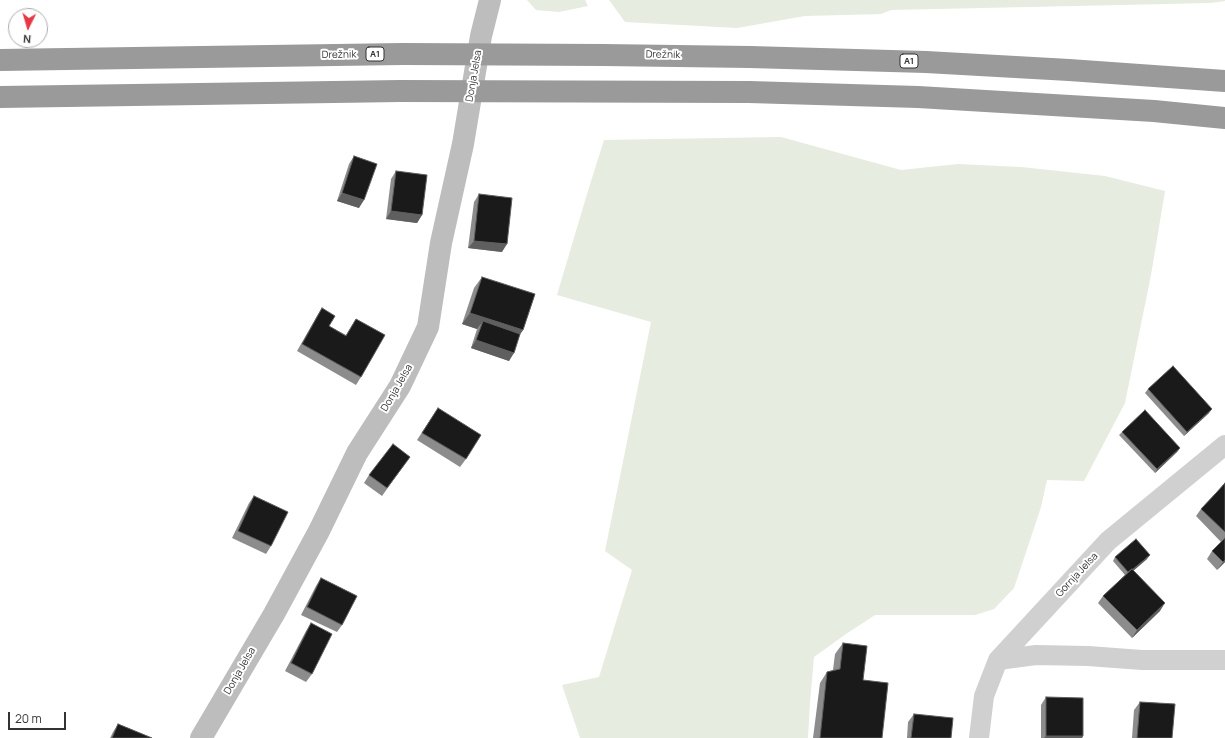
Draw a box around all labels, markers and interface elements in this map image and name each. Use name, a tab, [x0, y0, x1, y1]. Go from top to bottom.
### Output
north arrow	[8, 8, 48, 48]
text: N	[22, 32, 32, 47]
road number: A1	[366, 47, 384, 61]
street label: Drežnik	[322, 49, 356, 61]
street label: Donja Jelsa	[464, 49, 484, 103]
street label: Drežnik	[646, 49, 680, 61]
road number: A1	[900, 54, 918, 68]
street label: Donja Jelsa	[379, 362, 415, 414]
street label: Gornja Jelsa	[1053, 550, 1101, 600]
street label: Donja Jelsa	[222, 645, 258, 697]
scale bar	[10, 704, 68, 730]
text: 20 m	[15, 710, 42, 727]

